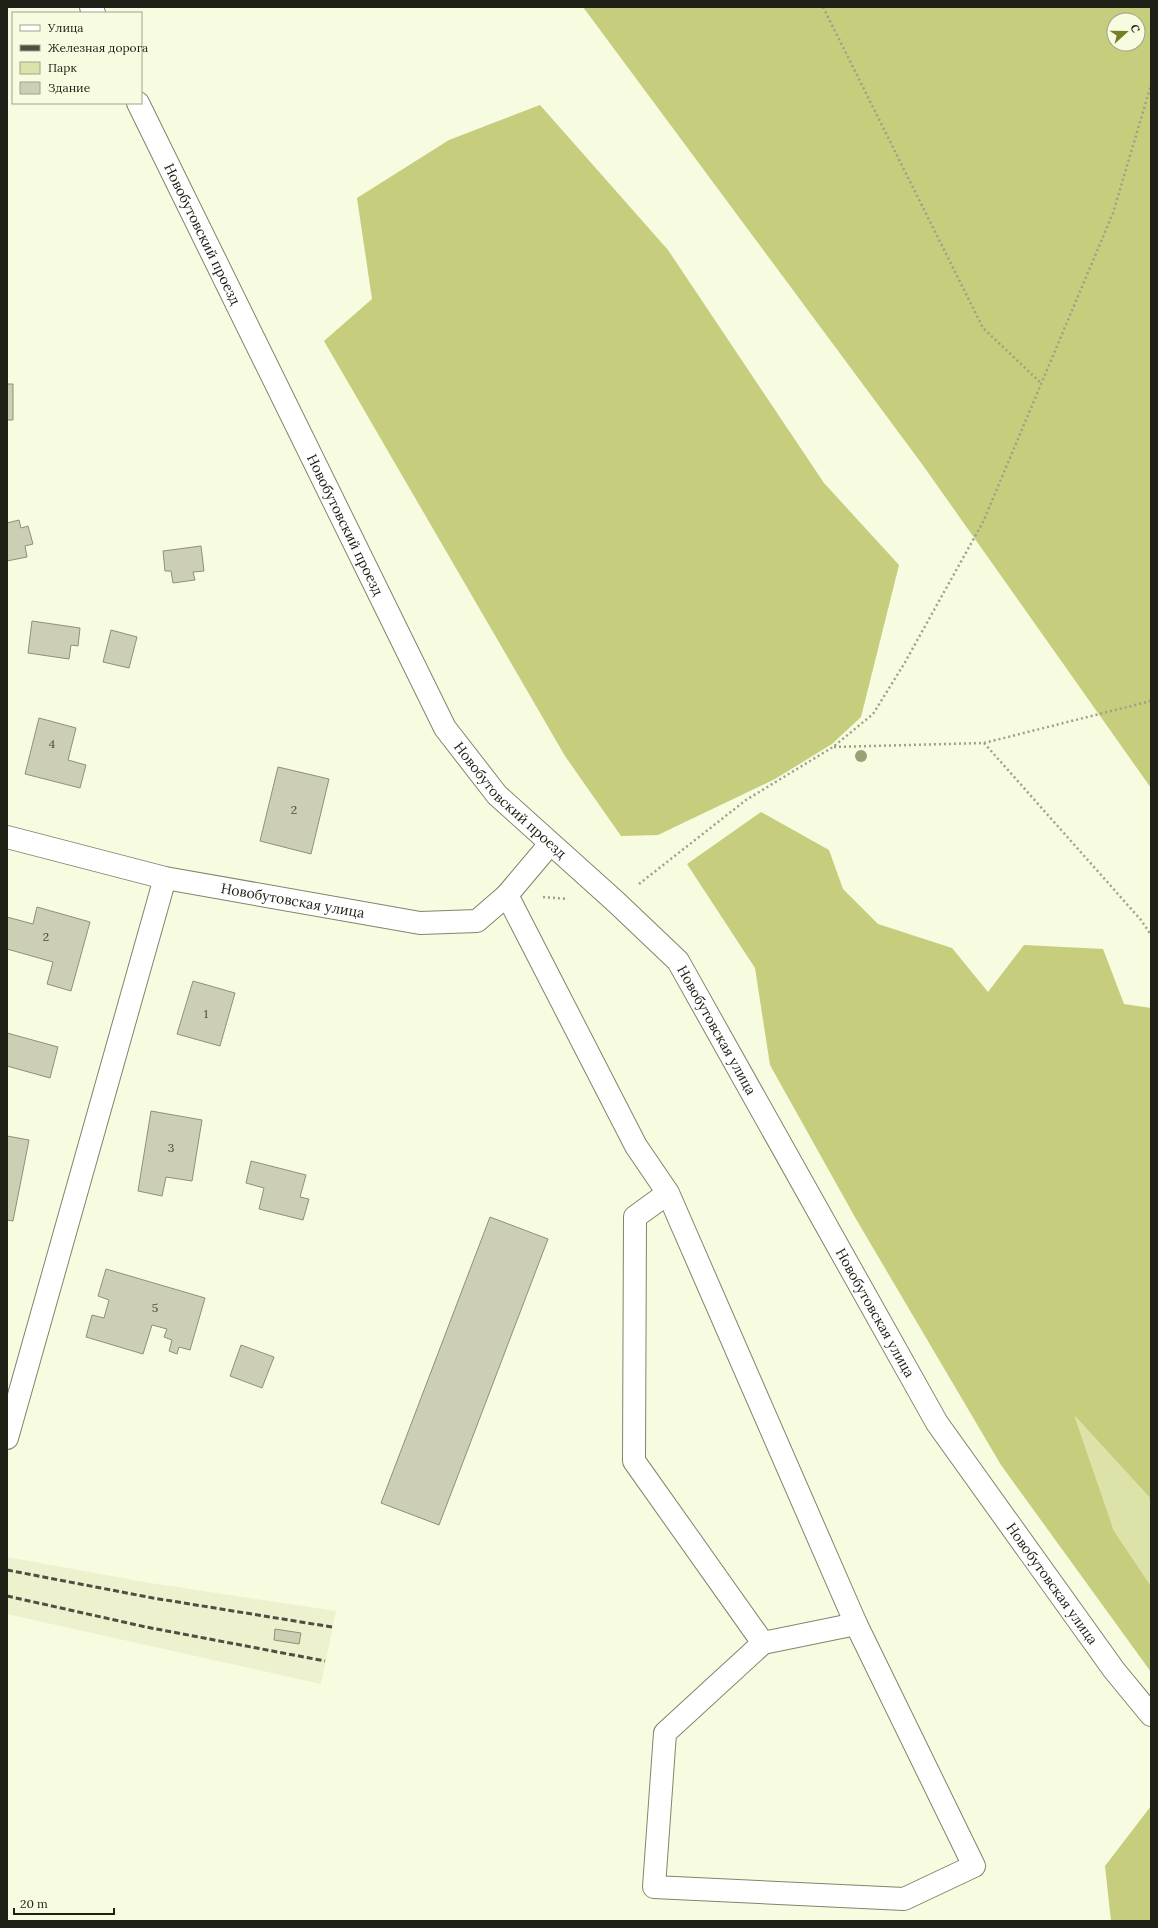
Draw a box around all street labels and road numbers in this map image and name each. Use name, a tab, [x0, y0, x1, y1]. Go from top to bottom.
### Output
street label: Новобутовский проезд	[160, 160, 245, 308]
street label: Новобутовский проезд	[303, 451, 388, 599]
street label: Новобутовский проезд	[450, 738, 570, 862]
street label: Новобутовская улица	[220, 879, 366, 922]
street label: Новобутовская улица	[673, 962, 760, 1098]
street label: Новобутовская улица	[832, 1245, 919, 1381]
street label: Новобутовская улица	[1002, 1519, 1102, 1648]

